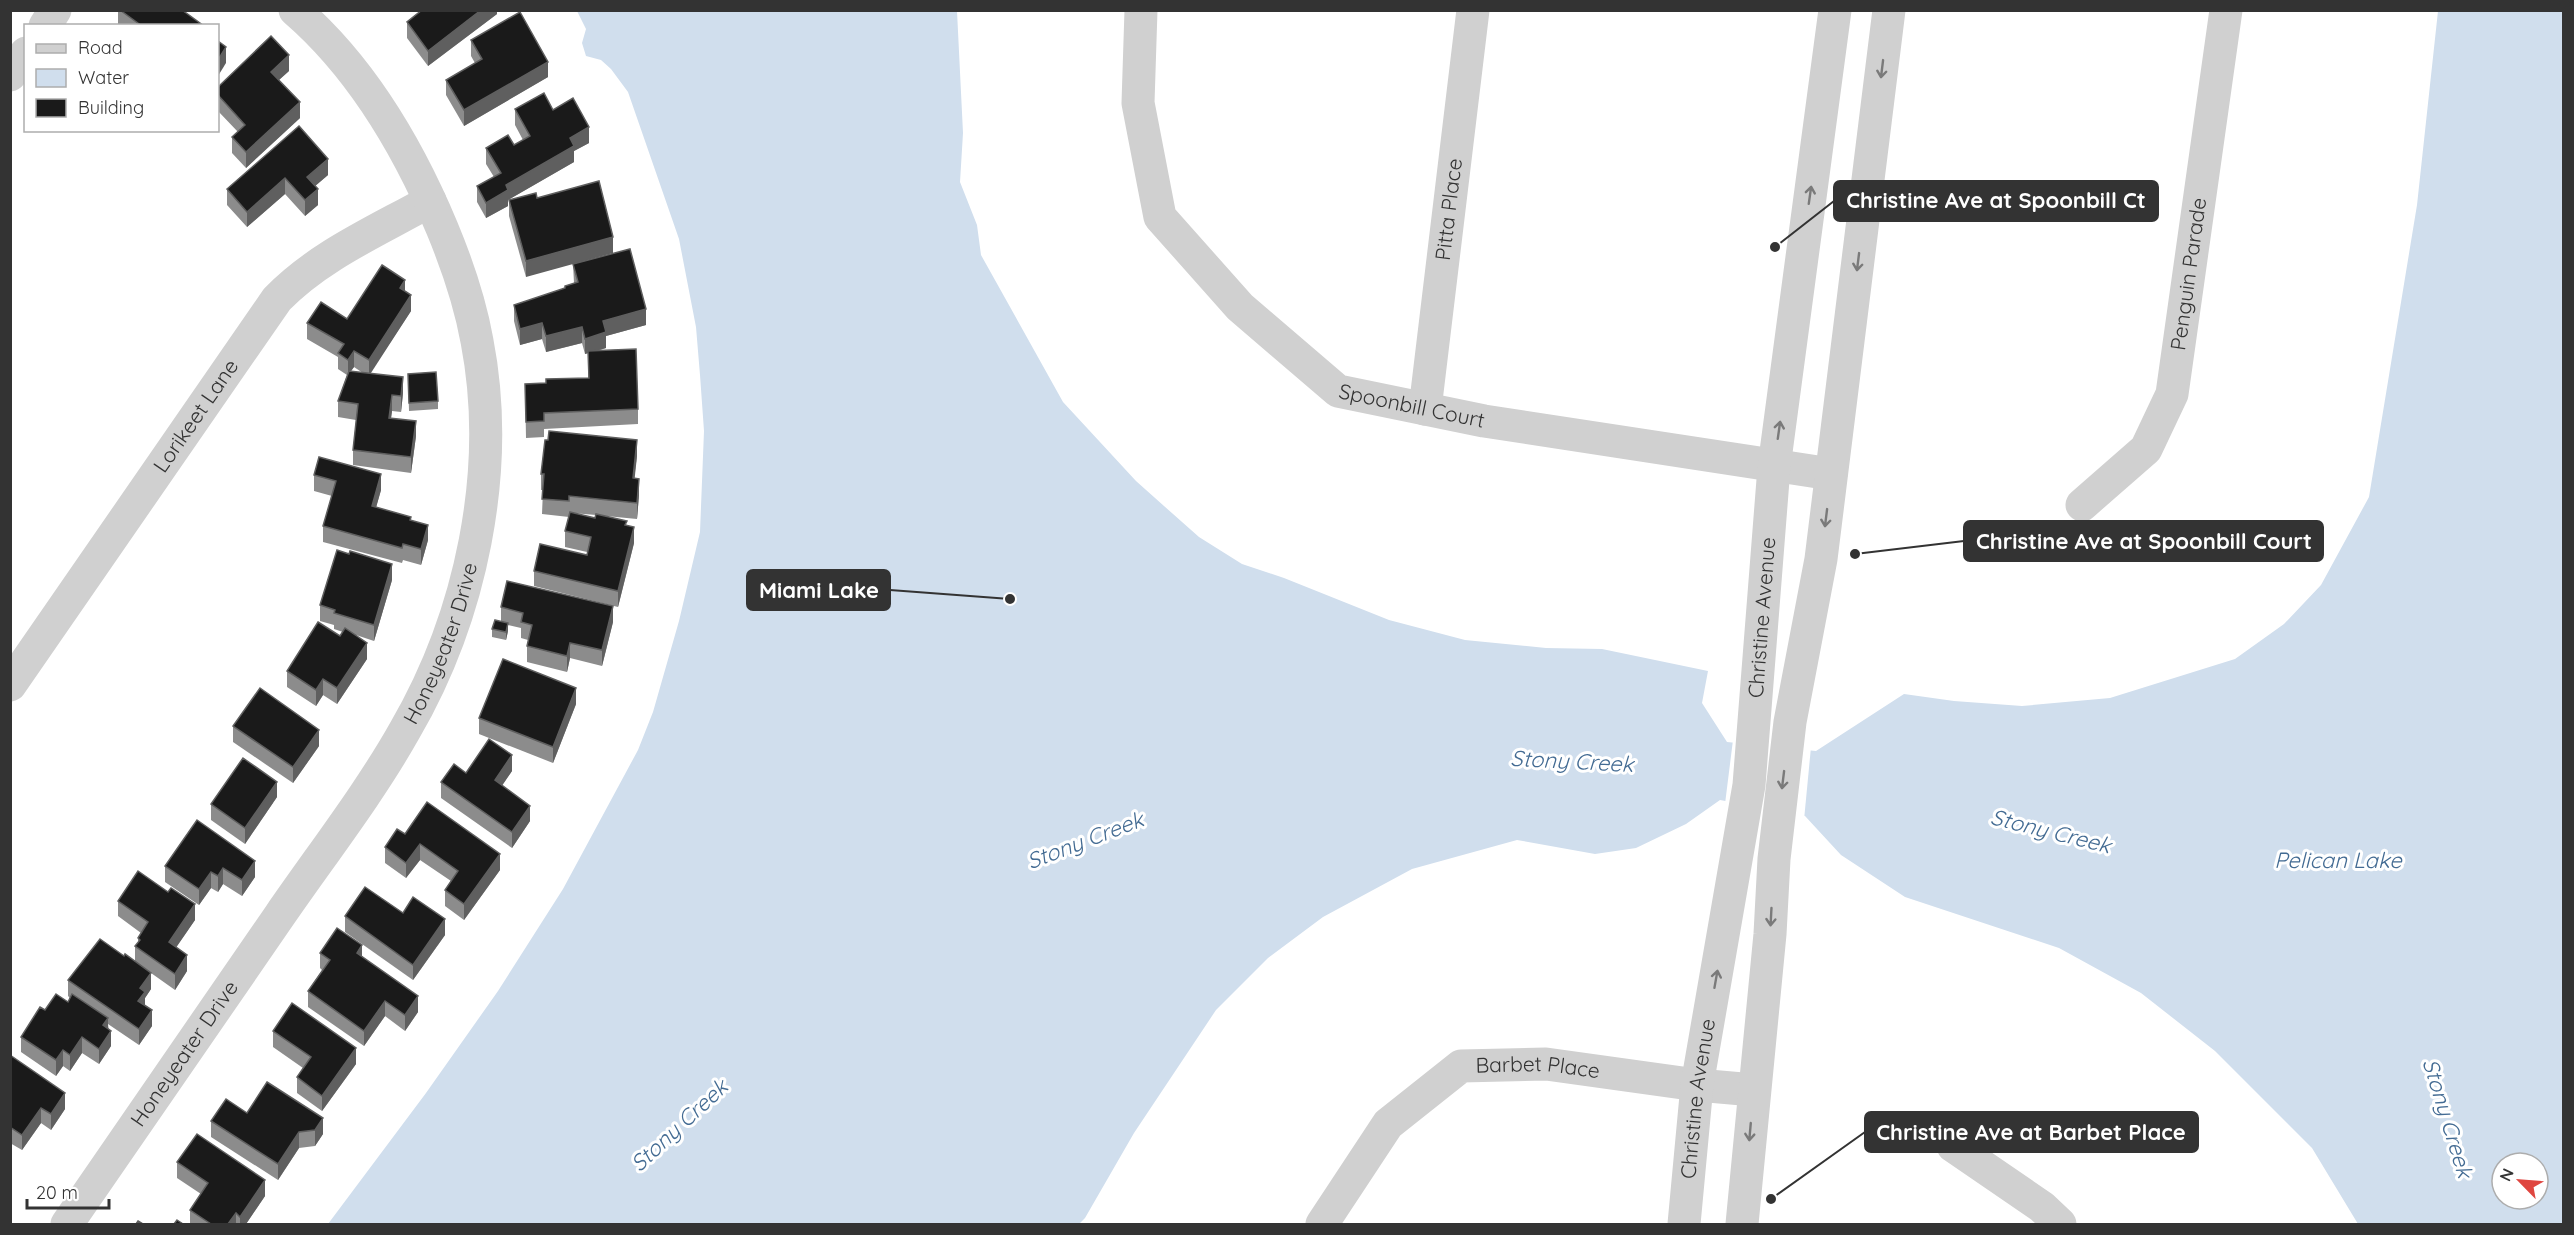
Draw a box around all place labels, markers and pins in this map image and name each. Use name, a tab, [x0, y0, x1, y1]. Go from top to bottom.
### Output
callout: Christine Ave at Spoonbill Ct	[1834, 181, 2158, 221]
callout: Christine Ave at Spoonbill Court	[1964, 521, 2323, 561]
callout: Miami Lake	[747, 570, 890, 610]
callout: Christine Ave at Barbet Place	[1865, 1112, 2198, 1152]

